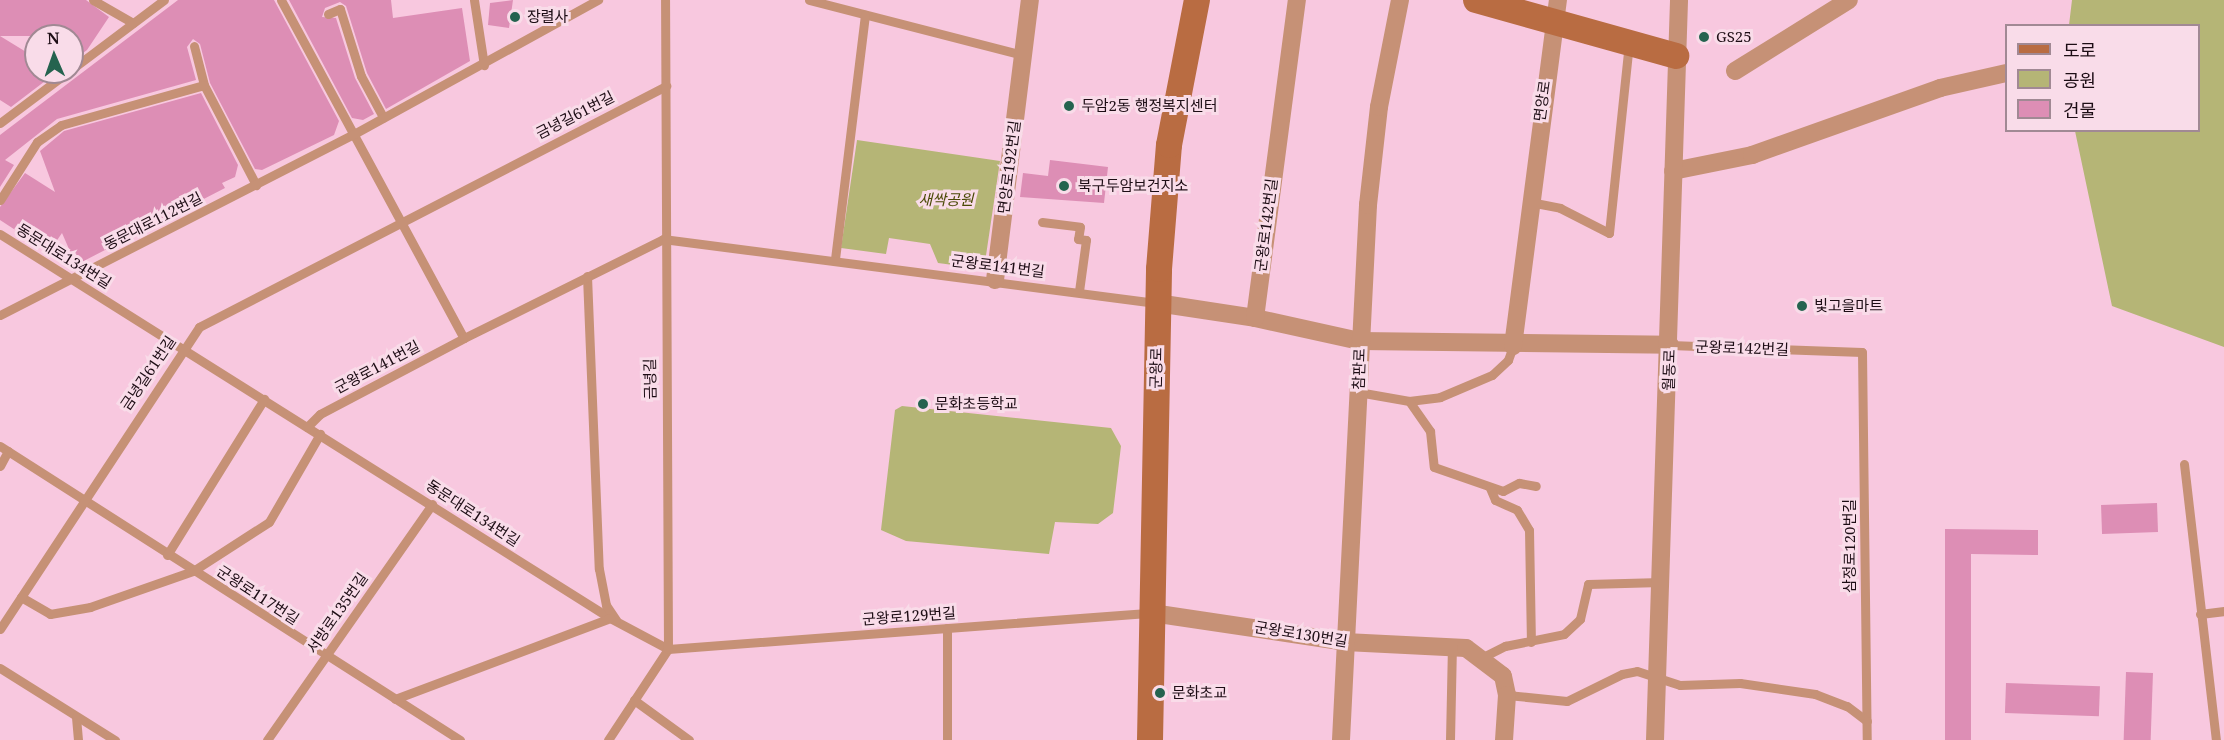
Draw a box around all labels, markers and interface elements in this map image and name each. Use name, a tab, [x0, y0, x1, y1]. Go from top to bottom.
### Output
place label: 장렬사	[527, 8, 568, 26]
marker: 장렬사	[508, 10, 522, 24]
north arrow	[24, 24, 84, 84]
legend	[2005, 24, 2200, 132]
text: N	[47, 27, 60, 49]
place label: GS25	[1716, 28, 1752, 46]
marker: GS25	[1697, 30, 1711, 44]
text: 도로	[2063, 38, 2096, 62]
text: 공원	[2063, 68, 2096, 92]
street label: 면앙로	[1530, 79, 1554, 123]
street label: 금녕길61번길	[533, 88, 617, 142]
place label: 두암2동 행정복지센터	[1081, 97, 1217, 115]
text: 건물	[2063, 98, 2096, 122]
marker: 두암2동 행정복지센터	[1062, 99, 1076, 113]
street label: 면앙로192번길	[994, 119, 1024, 215]
marker: 북구두암보건지소	[1055, 177, 1073, 195]
place label: 북구두암보건지소	[1078, 177, 1188, 195]
street label: 군왕로142번길	[1251, 177, 1281, 273]
street label: 동문대로112번길	[101, 188, 205, 254]
park label: 새싹공원	[918, 191, 974, 209]
street label: 동문대로134번길	[13, 220, 115, 292]
street label: 군왕로141번길	[950, 251, 1046, 281]
place label: 빛고을마트	[1814, 297, 1883, 315]
marker: 빛고을마트	[1795, 299, 1809, 313]
street label: 금녕길61번길	[117, 332, 179, 414]
street label: 군왕로141번길	[331, 337, 423, 397]
street label: 군왕로142번길	[1695, 337, 1789, 359]
street label: 군왕로	[1147, 347, 1165, 389]
street label: 참판로	[1349, 348, 1369, 390]
street label: 월동로	[1659, 349, 1679, 391]
street label: 금녕길	[641, 358, 659, 400]
place label: 문화초등학교	[935, 395, 1018, 413]
marker: 문화초등학교	[916, 397, 930, 411]
street label: 동문대로134번길	[423, 476, 523, 550]
street label: 삼정로120번길	[1841, 499, 1859, 593]
street label: 군왕로117번길	[214, 562, 302, 628]
street label: 서방로135번길	[303, 569, 371, 657]
street label: 군왕로129번길	[861, 604, 957, 628]
street label: 군왕로130번길	[1253, 618, 1349, 650]
place label: 문화초교	[1172, 684, 1227, 702]
marker: 문화초교	[1153, 686, 1167, 700]

